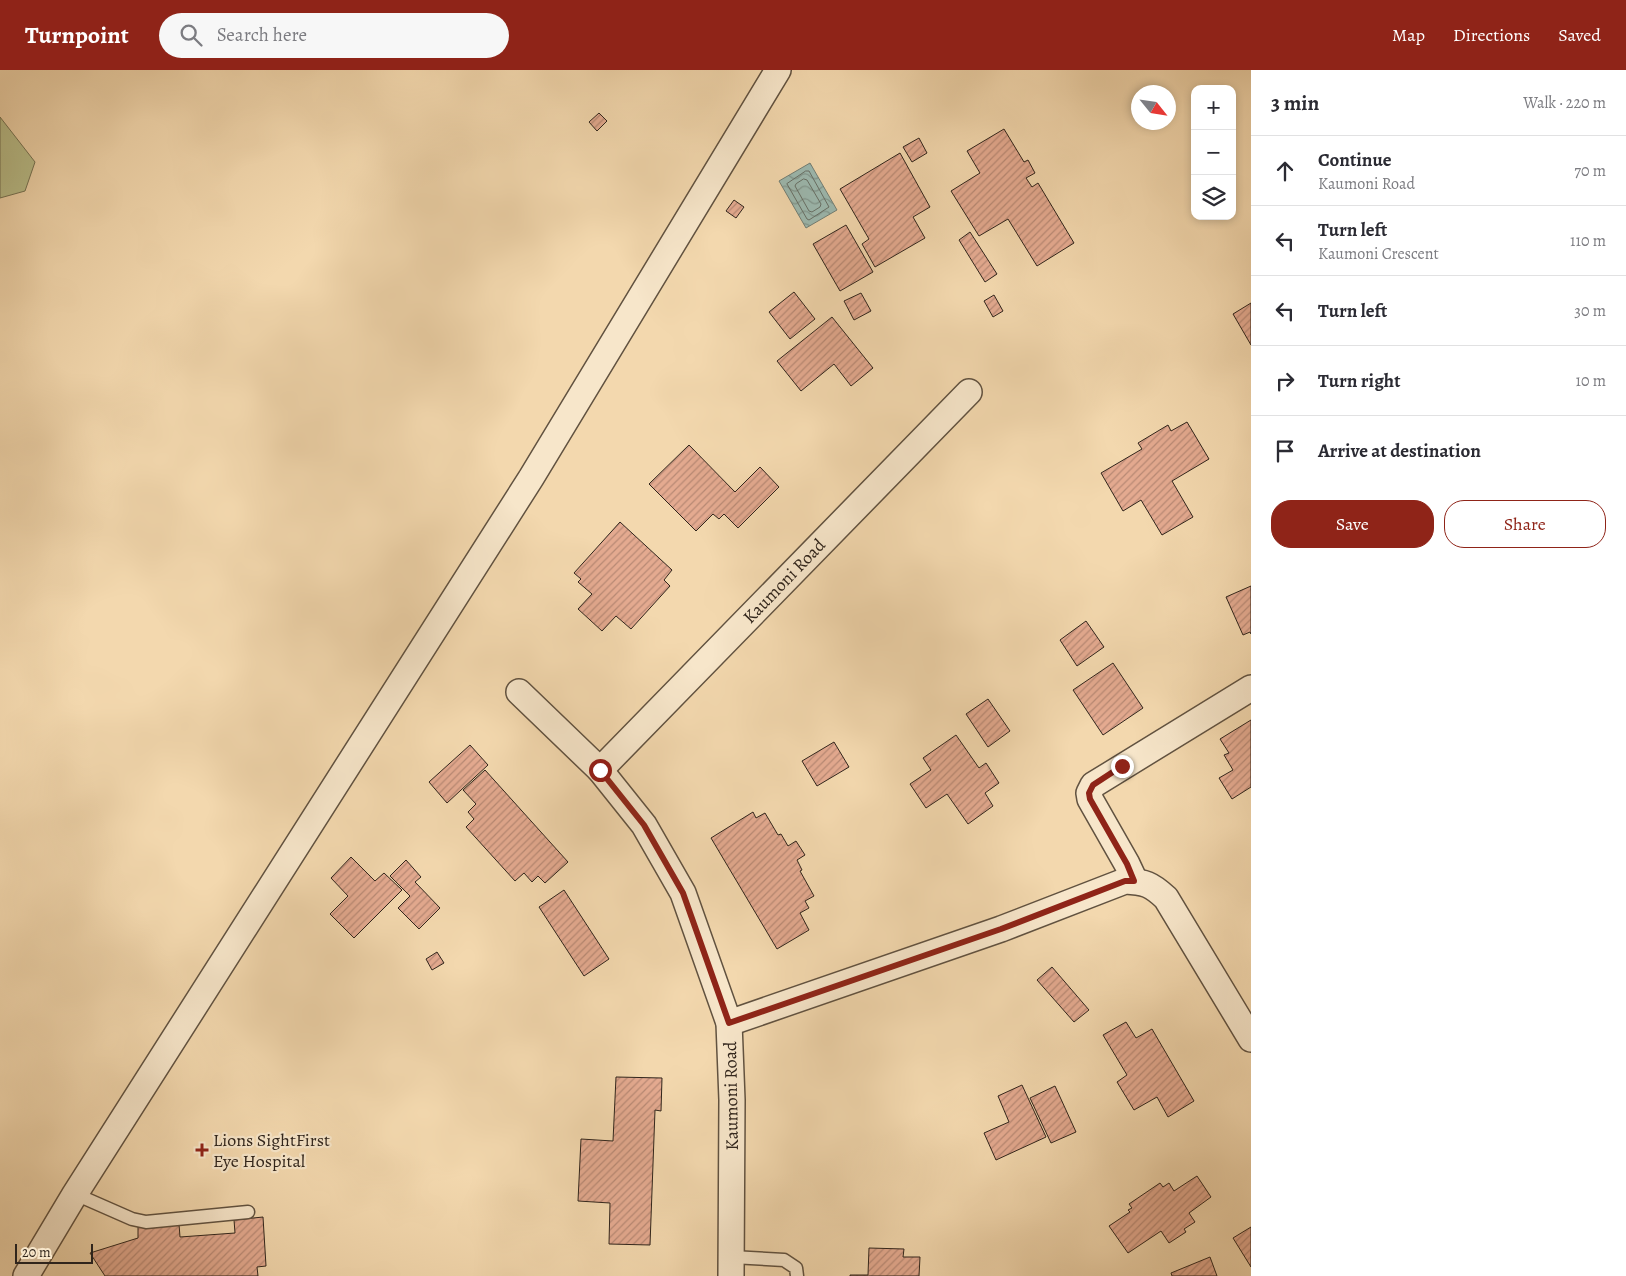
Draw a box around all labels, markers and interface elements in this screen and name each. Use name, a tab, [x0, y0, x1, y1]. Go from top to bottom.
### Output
search box	[159, 13, 509, 58]
text: Turnpoint	[25, 19, 129, 51]
icon: search	[177, 21, 205, 49]
text: Search here	[217, 22, 307, 48]
text: Map	[1392, 23, 1425, 47]
text: Directions	[1453, 23, 1530, 47]
text: Saved	[1558, 23, 1601, 47]
north arrow	[1131, 85, 1176, 130]
map controls	[1191, 85, 1236, 220]
button: +	[1191, 85, 1236, 130]
text: 3 min	[1271, 89, 1319, 117]
text: Walk · 220 m	[1523, 92, 1606, 114]
button: −	[1191, 130, 1236, 175]
text: Continue	[1318, 147, 1392, 173]
icon: ahead	[1271, 157, 1299, 185]
text: 70 m	[1574, 160, 1606, 182]
text: Kaumoni Road	[1318, 173, 1415, 195]
button: layers	[1191, 175, 1236, 220]
text: Turn left	[1318, 217, 1387, 243]
icon: left	[1271, 227, 1299, 255]
text: 110 m	[1570, 230, 1606, 252]
text: Kaumoni Crescent	[1318, 243, 1439, 265]
icon: left	[1271, 297, 1299, 325]
text: Turn left	[1318, 298, 1387, 324]
text: 30 m	[1574, 300, 1606, 322]
icon: right	[1271, 367, 1299, 395]
text: Turn right	[1318, 368, 1400, 394]
text: 10 m	[1576, 370, 1606, 392]
icon: arrive	[1271, 437, 1299, 465]
text: Arrive at destination	[1318, 438, 1481, 464]
button: Save	[1271, 500, 1434, 548]
button: Share	[1444, 500, 1606, 548]
street label: Kaumoni Road	[737, 533, 831, 629]
route end	[1111, 755, 1134, 778]
route start	[589, 759, 612, 782]
street label: Kaumoni Road	[718, 1041, 744, 1151]
place label: Lions SightFirst Eye Hospital	[213, 1128, 330, 1173]
marker: Lions SightFirst Eye Hospital	[195, 1143, 209, 1157]
scale bar	[15, 1241, 92, 1264]
text: 20 m	[22, 1243, 51, 1262]

